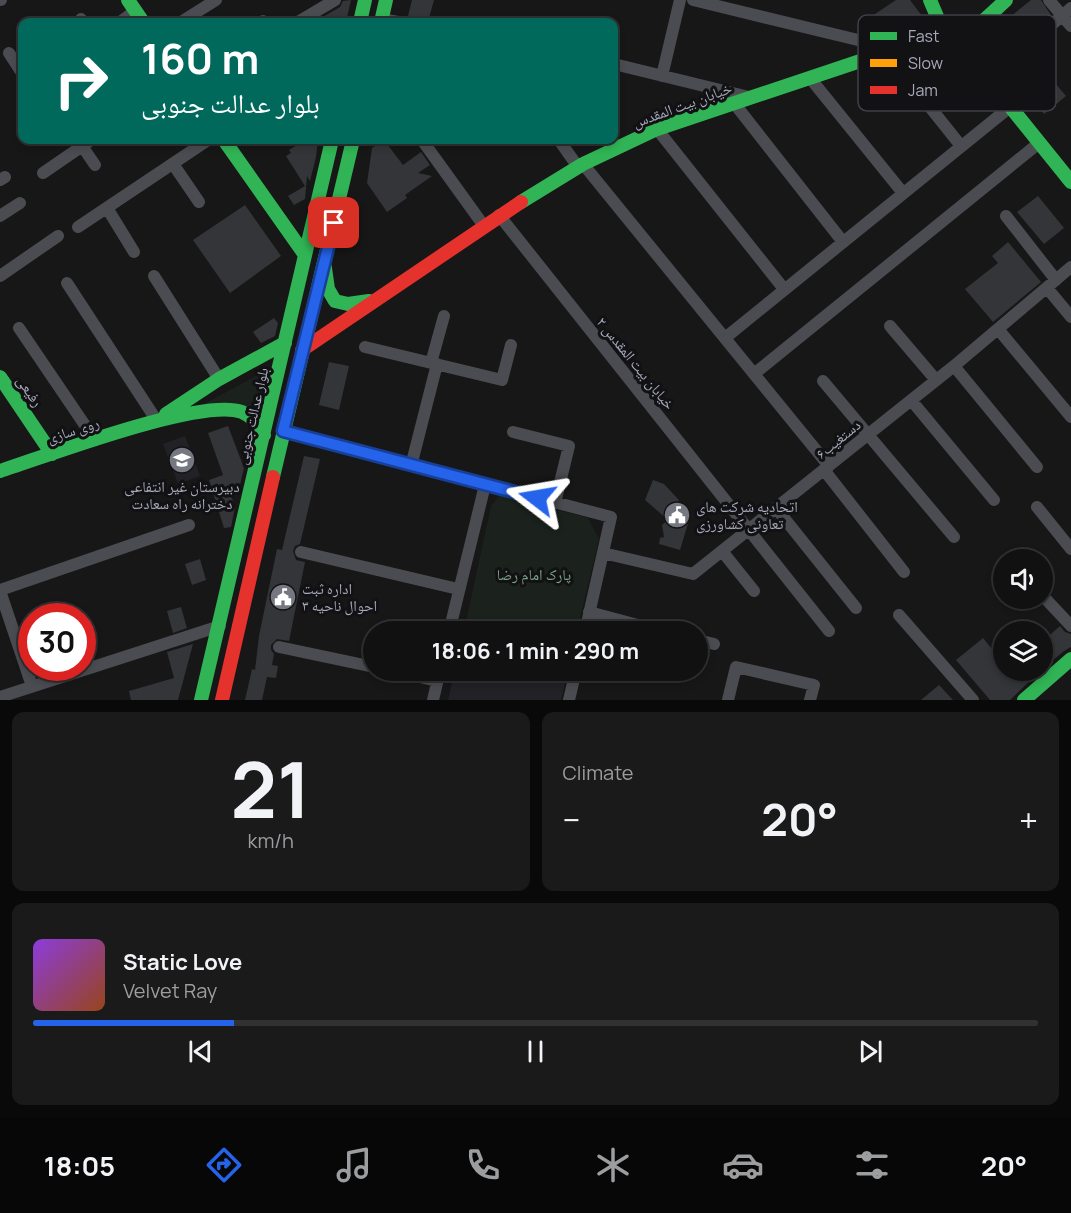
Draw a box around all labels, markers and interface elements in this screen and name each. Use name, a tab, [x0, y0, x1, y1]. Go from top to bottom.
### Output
legend	[858, 15, 1056, 111]
text: Fast	[908, 25, 939, 47]
text: 160 m	[141, 29, 259, 87]
icon: right	[42, 42, 120, 120]
text: Slow	[908, 52, 943, 74]
street label: خیابان بیت المقدس	[629, 77, 735, 133]
text: Jam	[908, 79, 938, 101]
text: بلوار عدالت جنوبی	[141, 84, 320, 121]
pin	[308, 197, 359, 248]
icon: arrive	[317, 206, 350, 239]
street label: خیابان بیت المقدس ۲	[592, 312, 680, 414]
street label: بلوار عدالت جنوبی	[231, 365, 273, 467]
street label: رفیعی	[12, 371, 48, 411]
street label: روی سازی	[44, 412, 102, 448]
street label: دستغیب۶	[811, 414, 865, 464]
school or university icon: دبیرستان غیر انتفاعی دخترانه راه سعادت	[167, 445, 197, 475]
position arrow	[505, 466, 569, 530]
place label: دبیرستان غیر انتفاعی دخترانه راه سعادت	[124, 476, 240, 514]
place label: اتحادیه شرکت های تعاونی کشاورزی	[696, 496, 798, 534]
public building icon: اتحادیه شرکت های تعاونی کشاورزی	[662, 500, 692, 530]
map controls	[993, 549, 1053, 681]
button: sound	[993, 549, 1053, 609]
park label: پارک امام رضا	[497, 564, 571, 585]
place label: اداره ثبت احوال ناحیه ۳	[302, 578, 377, 616]
public building icon: اداره ثبت احوال ناحیه ۳	[268, 582, 298, 612]
speed limit sign: 30	[18, 603, 96, 681]
button: layers	[993, 621, 1053, 681]
text: 18:06 · 1 min · 290 m	[432, 636, 639, 666]
text: 21	[230, 735, 311, 841]
text: Climate	[563, 759, 634, 786]
text: 20°	[761, 788, 838, 850]
text: −	[563, 797, 580, 842]
text: +	[1019, 797, 1038, 842]
text: km/h	[247, 827, 294, 854]
text: Static Love	[123, 947, 242, 977]
text: Velvet Ray	[123, 977, 217, 1004]
icon: previous	[184, 1035, 217, 1068]
icon: pause	[519, 1035, 552, 1068]
icon: next	[854, 1035, 887, 1068]
icon: directions	[203, 1144, 245, 1186]
icon: music	[333, 1144, 375, 1186]
icon: phone	[462, 1144, 504, 1186]
icon: climate	[592, 1144, 634, 1186]
icon: car	[722, 1144, 764, 1186]
icon: filters	[851, 1144, 893, 1186]
text: 18:05	[44, 1147, 115, 1184]
text: 20°	[981, 1147, 1027, 1184]

